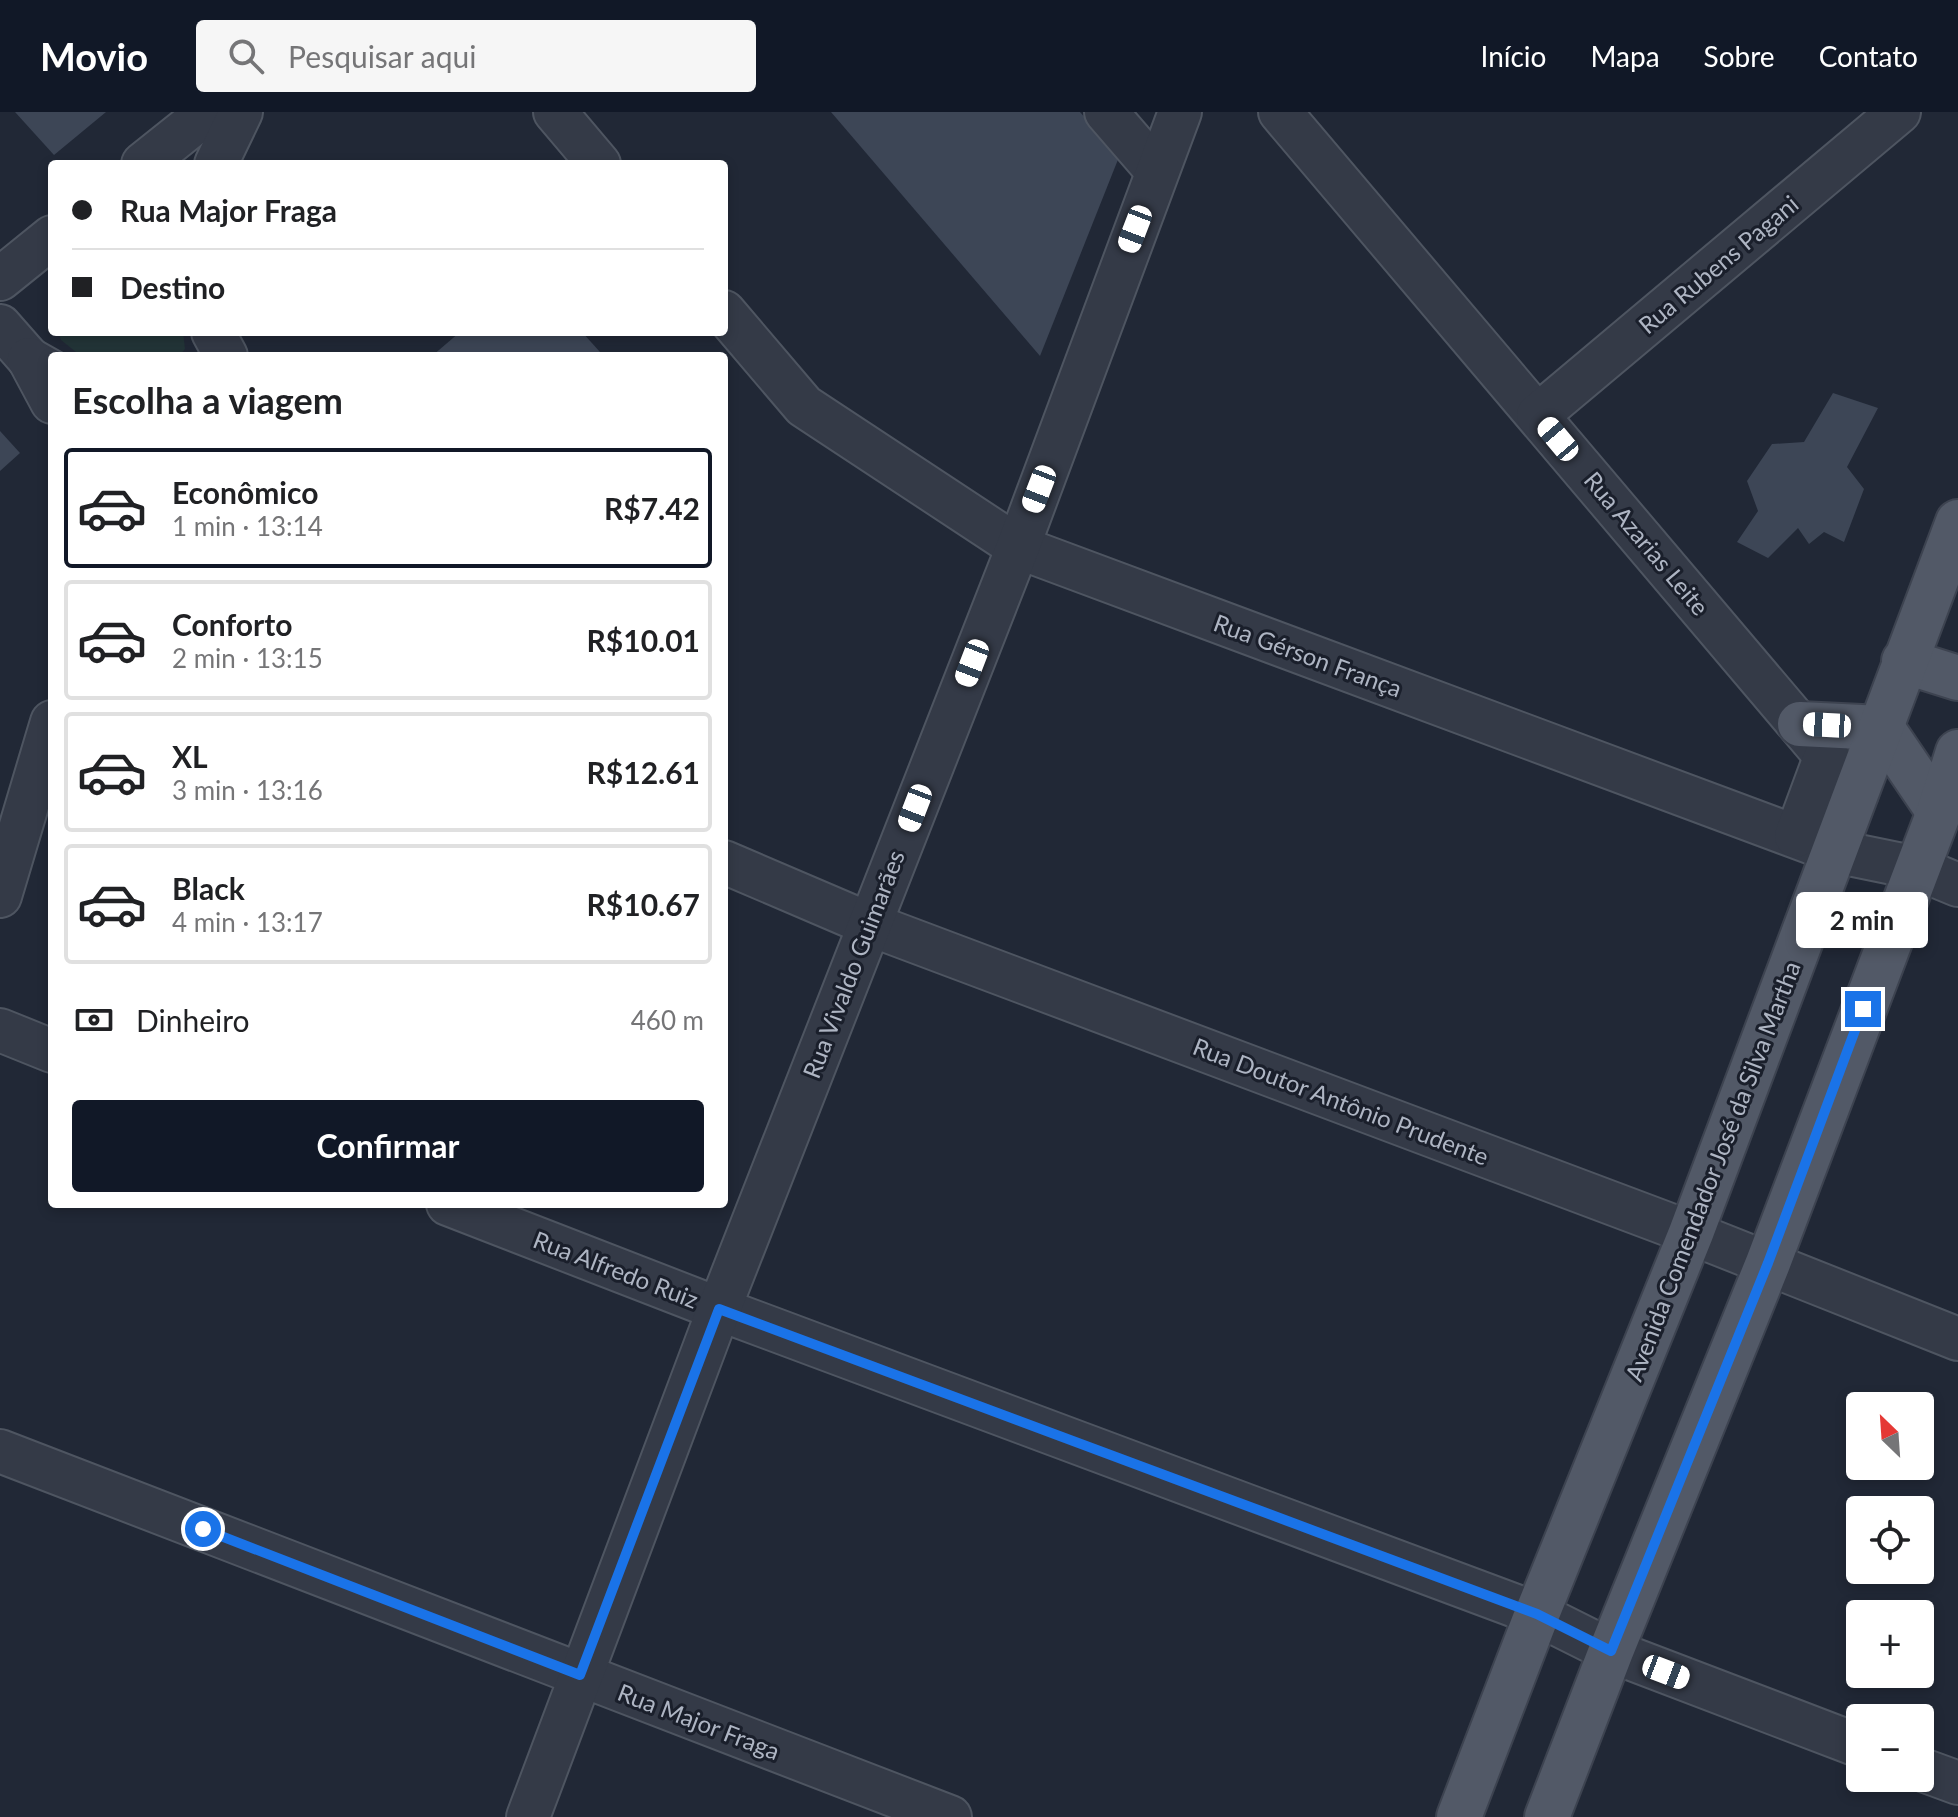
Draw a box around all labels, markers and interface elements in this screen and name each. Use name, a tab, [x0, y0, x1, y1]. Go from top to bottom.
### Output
search box	[196, 20, 756, 92]
text: Movio	[40, 33, 148, 79]
icon: search	[224, 34, 268, 78]
text: Pesquisar aqui	[288, 38, 476, 74]
text: Início	[1481, 39, 1546, 73]
text: Mapa	[1590, 39, 1660, 73]
text: Sobre	[1704, 39, 1775, 73]
text: Contato	[1819, 39, 1918, 73]
street label: Rua Rubens Pagani	[1632, 189, 1804, 339]
text: Rua Major Fraga	[120, 192, 337, 228]
car	[1115, 202, 1155, 256]
text: Destino	[120, 269, 225, 305]
text: Escolha a viagem	[72, 378, 343, 422]
car	[1533, 413, 1583, 465]
car	[1019, 462, 1059, 516]
street label: Rua Azarias Leite	[1579, 465, 1715, 621]
icon: car	[76, 472, 148, 544]
text: Econômico	[172, 474, 318, 510]
text: R$7.42	[604, 490, 700, 526]
text: 1 min · 13:14	[172, 510, 323, 542]
icon: car	[76, 604, 148, 676]
text: Conforto	[172, 606, 292, 642]
street label: Rua Gérson França	[1210, 608, 1406, 702]
text: R$10.01	[587, 622, 700, 658]
car	[952, 636, 992, 690]
text: 2 min · 13:15	[172, 642, 323, 674]
car	[1802, 712, 1852, 738]
icon: car	[76, 736, 148, 808]
text: XL	[172, 738, 208, 774]
text: R$12.61	[587, 754, 700, 790]
text: 3 min · 13:16	[172, 774, 323, 806]
car	[895, 781, 935, 835]
street label: Rua Vivaldo Guimarães	[796, 846, 910, 1082]
icon: car	[76, 868, 148, 940]
text: Black	[172, 870, 245, 906]
text: R$10.67	[587, 886, 700, 922]
callout: 2 min	[1797, 893, 1929, 949]
text: 2 min	[1830, 904, 1894, 936]
text: 4 min · 13:17	[172, 906, 323, 938]
street label: Avenida Comendador José da Silva Martha	[1618, 957, 1806, 1385]
route end	[1845, 991, 1881, 1027]
icon: cash	[72, 998, 116, 1042]
text: Dinheiro	[136, 1002, 250, 1038]
text: 460 m	[631, 1004, 704, 1036]
street label: Rua Doutor Antônio Prudente	[1189, 1031, 1493, 1171]
button: Confirmar	[72, 1100, 704, 1192]
street label: Rua Alfredo Ruiz	[530, 1224, 703, 1314]
north arrow	[1846, 1392, 1934, 1480]
map controls	[1846, 1392, 1934, 1792]
button: locate	[1846, 1496, 1934, 1584]
route start	[185, 1511, 221, 1547]
button: +	[1846, 1600, 1934, 1688]
car	[1639, 1652, 1693, 1692]
street label: Rua Major Fraga	[614, 1677, 784, 1765]
button: −	[1846, 1704, 1934, 1792]

